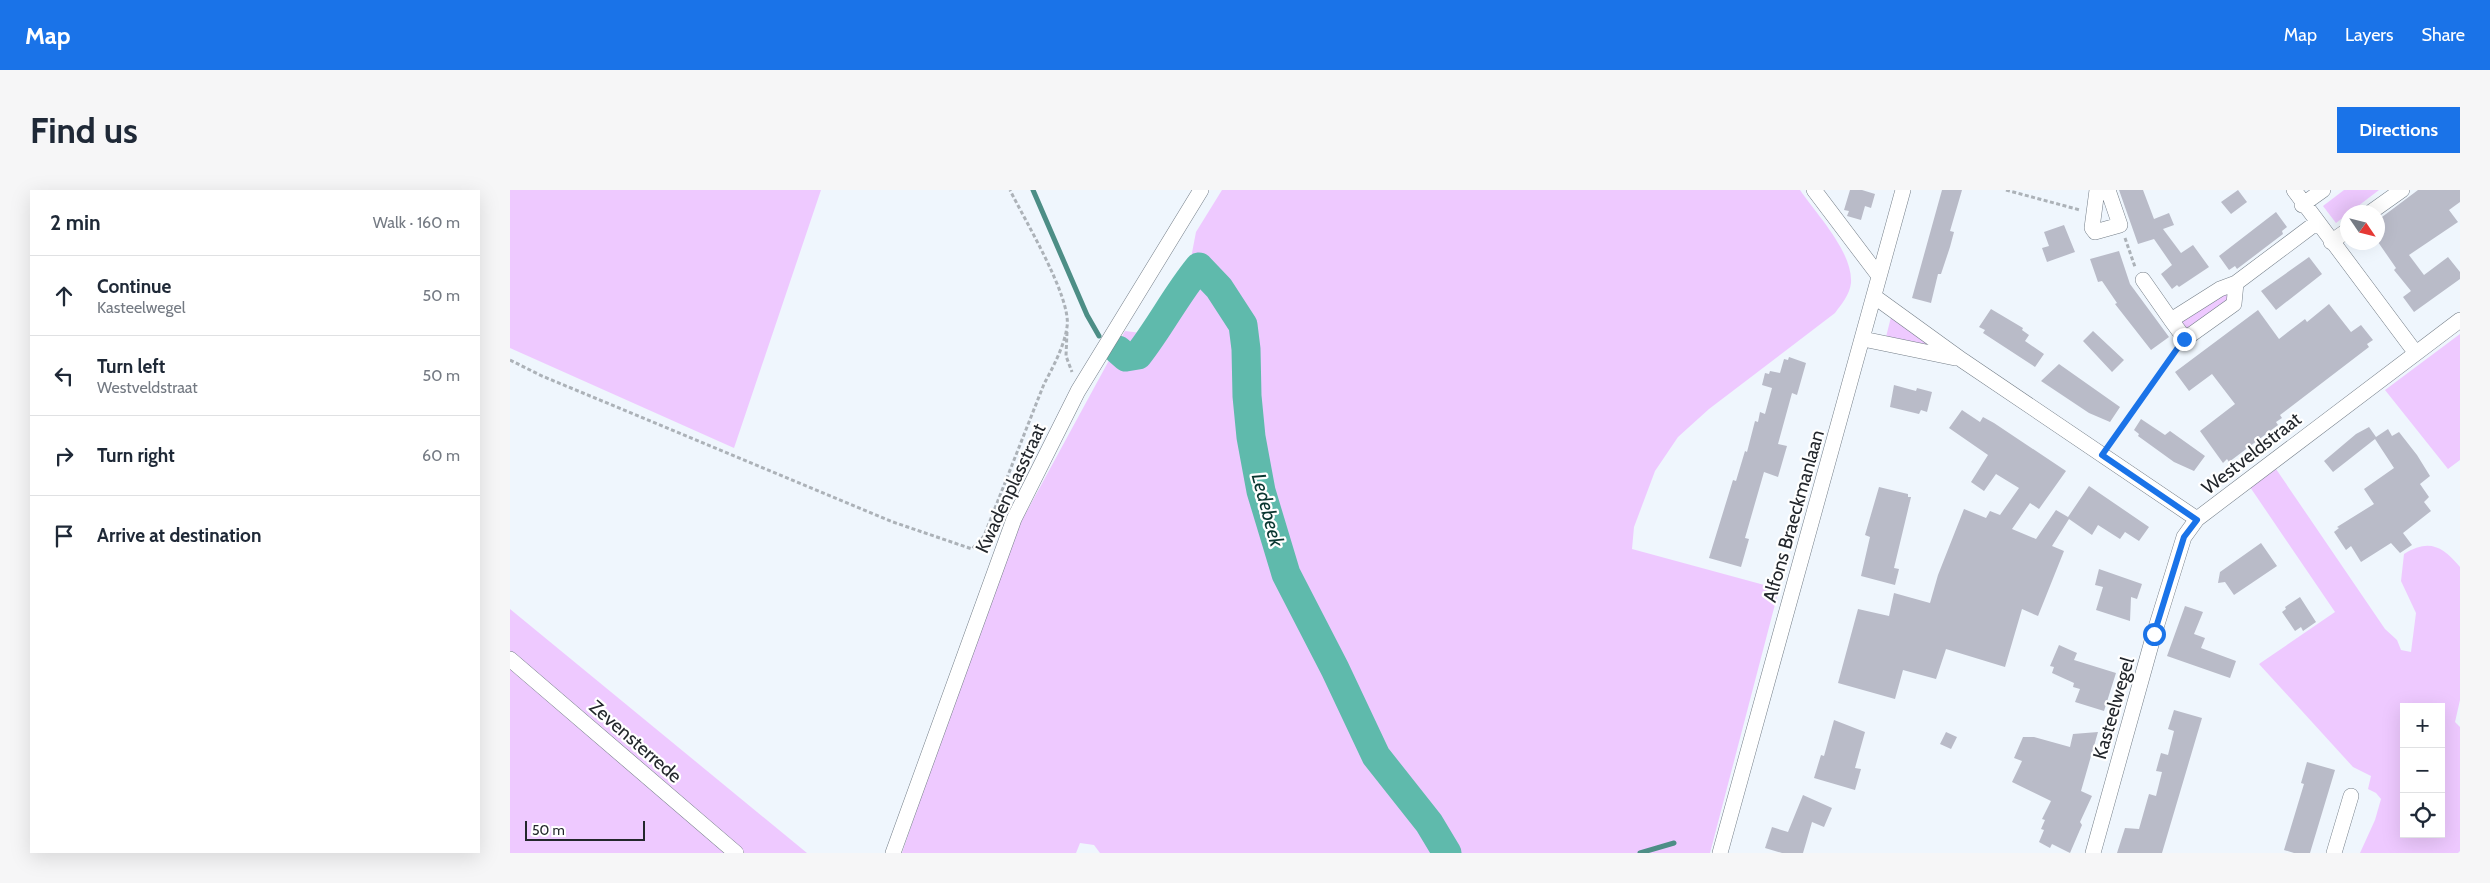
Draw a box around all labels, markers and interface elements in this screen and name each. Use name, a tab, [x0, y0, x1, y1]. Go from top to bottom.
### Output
text: Map	[25, 21, 71, 50]
text: Map	[2284, 24, 2317, 46]
text: Layers	[2345, 24, 2394, 46]
text: Share	[2422, 24, 2465, 46]
button: Directions	[2337, 107, 2460, 153]
text: Find us	[30, 109, 138, 152]
north arrow	[2340, 205, 2385, 250]
text: 2 min	[50, 210, 101, 235]
text: Walk · 160 m	[373, 213, 460, 232]
text: Continue	[97, 275, 171, 298]
icon: ahead	[50, 282, 78, 310]
text: 50 m	[423, 286, 460, 305]
text: Kasteelwegel	[97, 298, 185, 317]
route end	[2173, 328, 2196, 351]
text: Turn left	[97, 355, 165, 378]
icon: left	[50, 362, 78, 390]
text: 50 m	[423, 366, 460, 385]
text: Westveldstraat	[97, 378, 198, 397]
street label: Westveldstraat	[2197, 407, 2306, 499]
street label: Kwadenplasstraat	[970, 419, 1051, 557]
street label: Alfons Braeckmanlaan	[1758, 427, 1829, 605]
icon: right	[50, 442, 78, 470]
text: Turn right	[97, 444, 175, 467]
text: 60 m	[422, 446, 460, 465]
water label: Ledebeek	[1247, 471, 1290, 551]
icon: arrive	[50, 522, 78, 550]
text: Arrive at destination	[97, 524, 261, 547]
route start	[2143, 623, 2166, 646]
street label: Kasteelwegel	[2088, 654, 2139, 762]
street label: Zevensterrede	[585, 695, 687, 788]
map controls	[2400, 703, 2445, 838]
button: +	[2400, 703, 2445, 748]
button: −	[2400, 748, 2445, 793]
button: locate	[2400, 793, 2445, 838]
scale bar	[525, 818, 645, 841]
text: 50 m	[532, 821, 565, 839]

